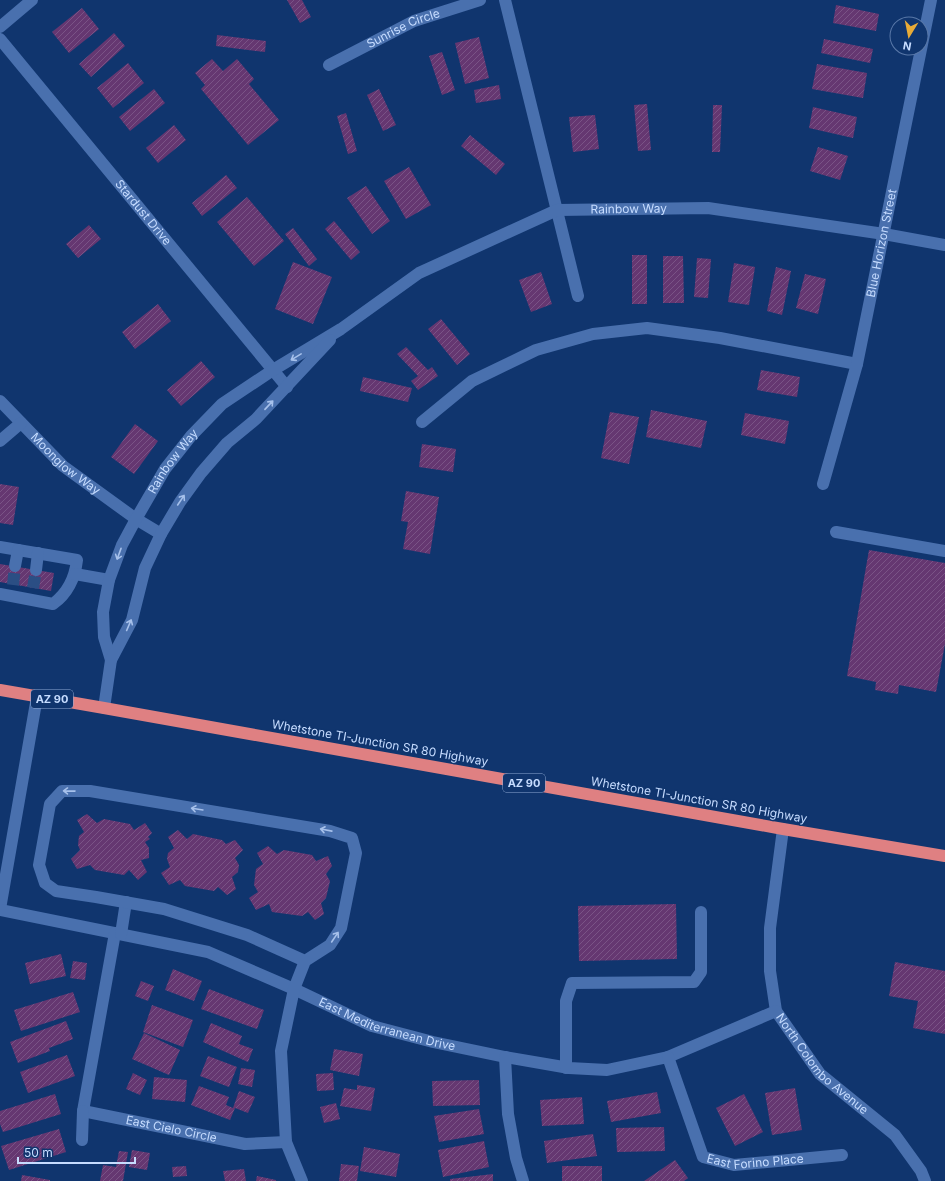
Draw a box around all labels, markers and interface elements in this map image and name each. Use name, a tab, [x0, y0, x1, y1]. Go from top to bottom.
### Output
street label: Sunrise Circle	[364, 5, 442, 51]
north arrow	[889, 16, 929, 56]
text: N	[902, 38, 913, 53]
street label: Stardust Drive	[112, 176, 175, 248]
street label: Blue Horizon Street	[863, 188, 899, 299]
street label: Rainbow Way	[590, 201, 667, 217]
one-way arrow	[290, 353, 302, 361]
one-way arrow	[264, 400, 274, 410]
street label: Rainbow Way	[144, 425, 201, 496]
street label: Moonglow Way	[28, 429, 104, 498]
one-way arrow	[177, 495, 186, 506]
one-way arrow	[114, 548, 122, 560]
one-way arrow	[126, 620, 133, 632]
road number: AZ 90	[31, 690, 73, 708]
street label: Whetstone TI-Junction SR 80 Highway	[271, 716, 490, 769]
street label: Whetstone TI-Junction SR 80 Highway	[590, 773, 809, 826]
road number: AZ 90	[503, 774, 545, 792]
one-way arrow	[63, 787, 76, 795]
one-way arrow	[191, 805, 204, 813]
one-way arrow	[320, 826, 333, 834]
one-way arrow	[331, 932, 339, 943]
street label: East Mediterranean Drive	[317, 994, 457, 1053]
street label: North Colombo Avenue	[773, 1010, 872, 1117]
street label: East Cielo Circle	[125, 1112, 218, 1145]
scale bar	[18, 1139, 135, 1165]
text: 50 m	[24, 1145, 53, 1160]
street label: East Forino Place	[705, 1150, 804, 1172]

